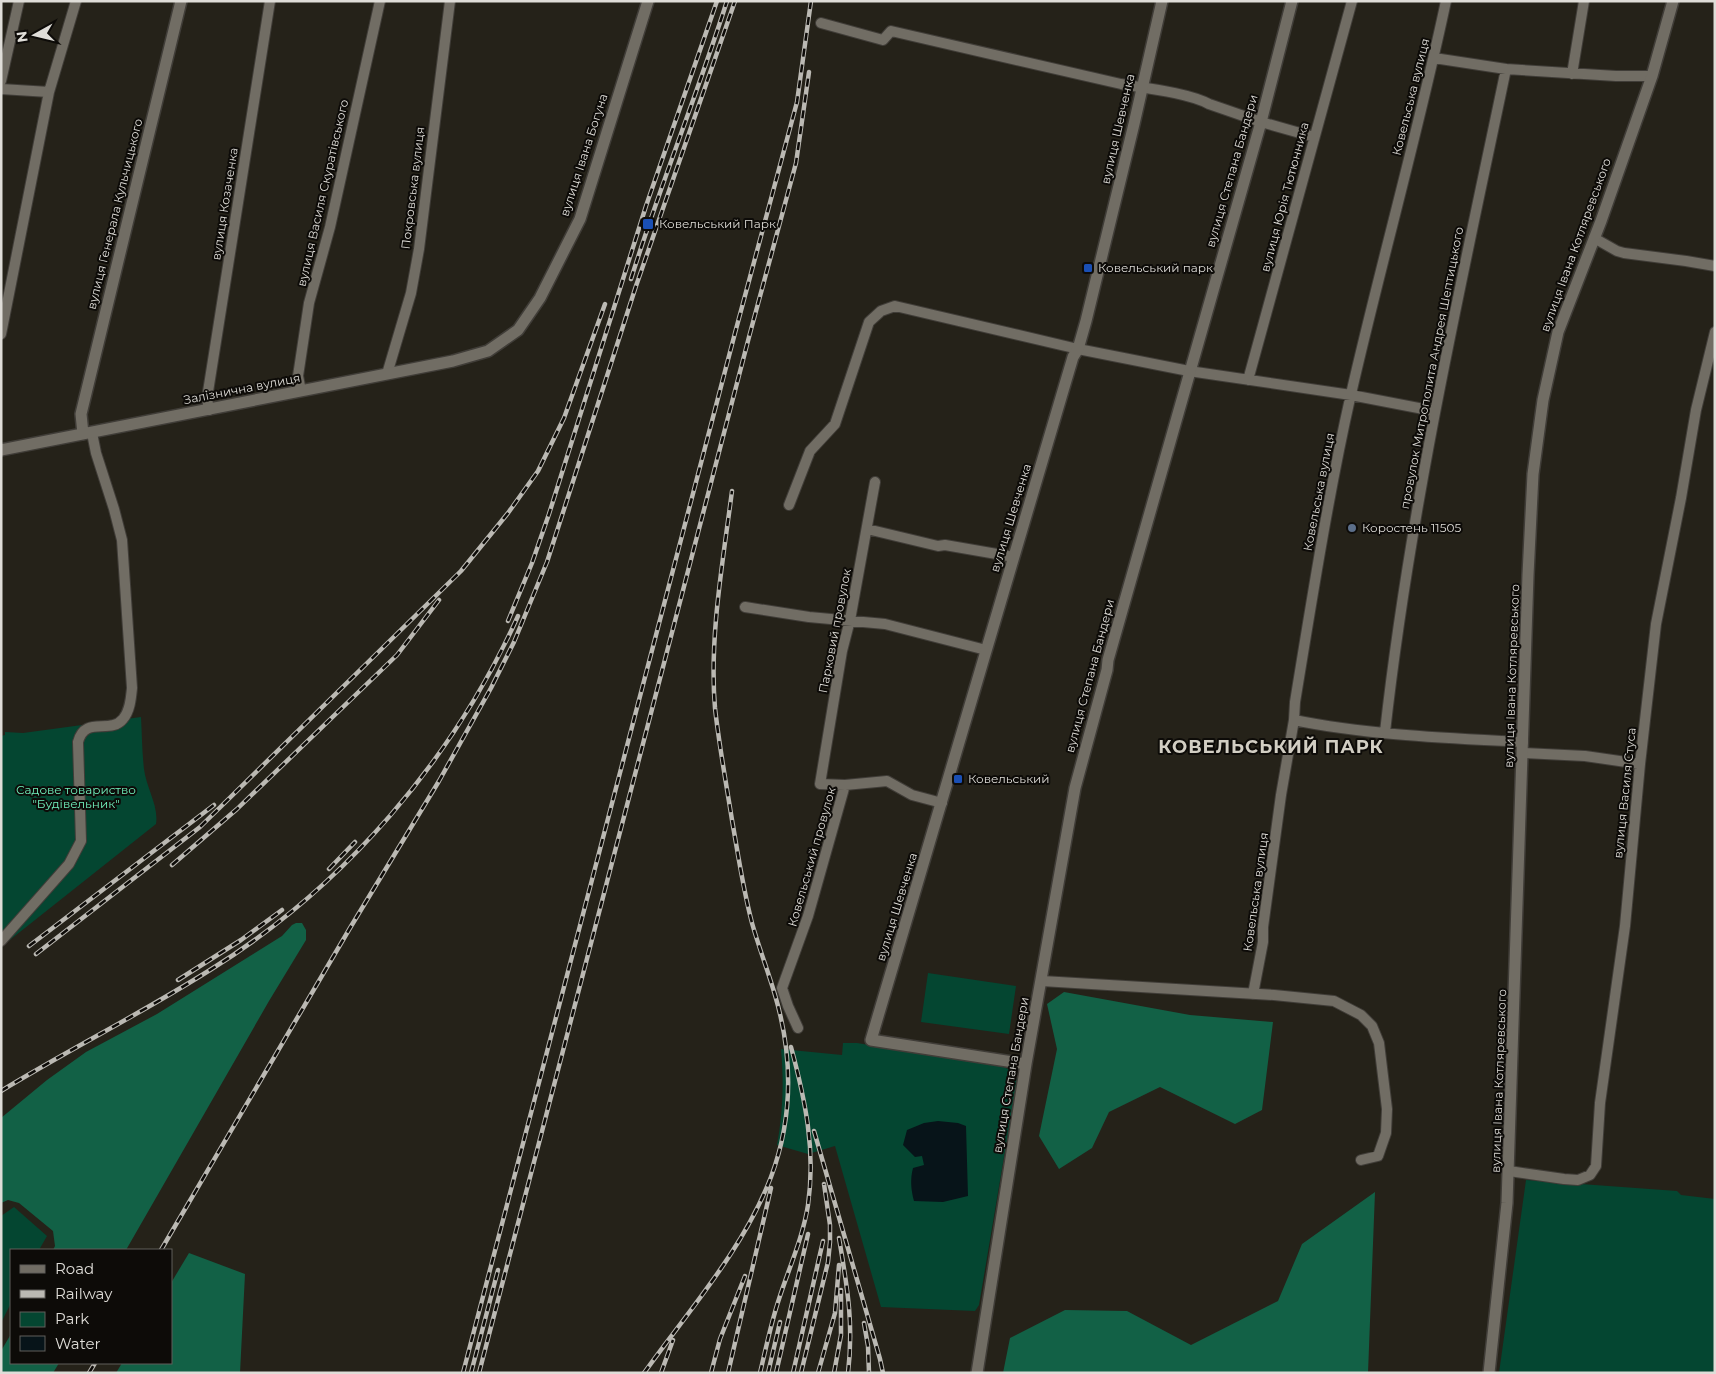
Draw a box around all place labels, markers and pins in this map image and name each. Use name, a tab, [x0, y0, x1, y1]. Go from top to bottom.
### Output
place label: Ковельський Парк	[659, 216, 776, 231]
marker: Ковельський Парк	[641, 217, 655, 231]
place label: Ковельський парк	[1098, 260, 1213, 275]
marker: Ковельський парк	[1082, 262, 1094, 274]
place label: Коростень 11505	[1362, 520, 1461, 535]
marker: Коростень 11505	[1346, 522, 1358, 534]
place label: Ковельський	[968, 771, 1050, 786]
marker: Ковельський	[952, 773, 964, 785]

